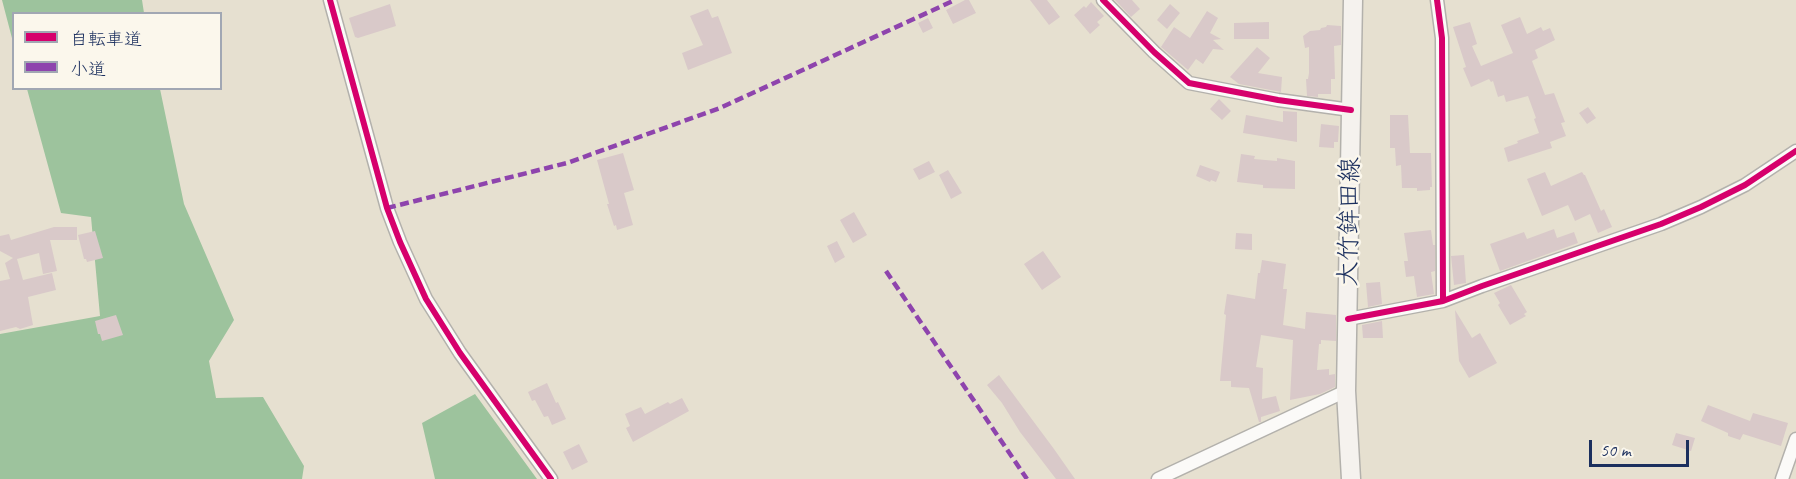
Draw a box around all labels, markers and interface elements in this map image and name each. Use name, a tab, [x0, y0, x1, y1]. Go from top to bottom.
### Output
legend	[12, 12, 222, 90]
text: 自転車道	[70, 28, 142, 50]
text: 小道	[70, 58, 106, 80]
street label: 大竹鉾田線	[1333, 157, 1367, 287]
scale bar	[1592, 428, 1692, 466]
text: 50 m	[1600, 439, 1631, 461]

